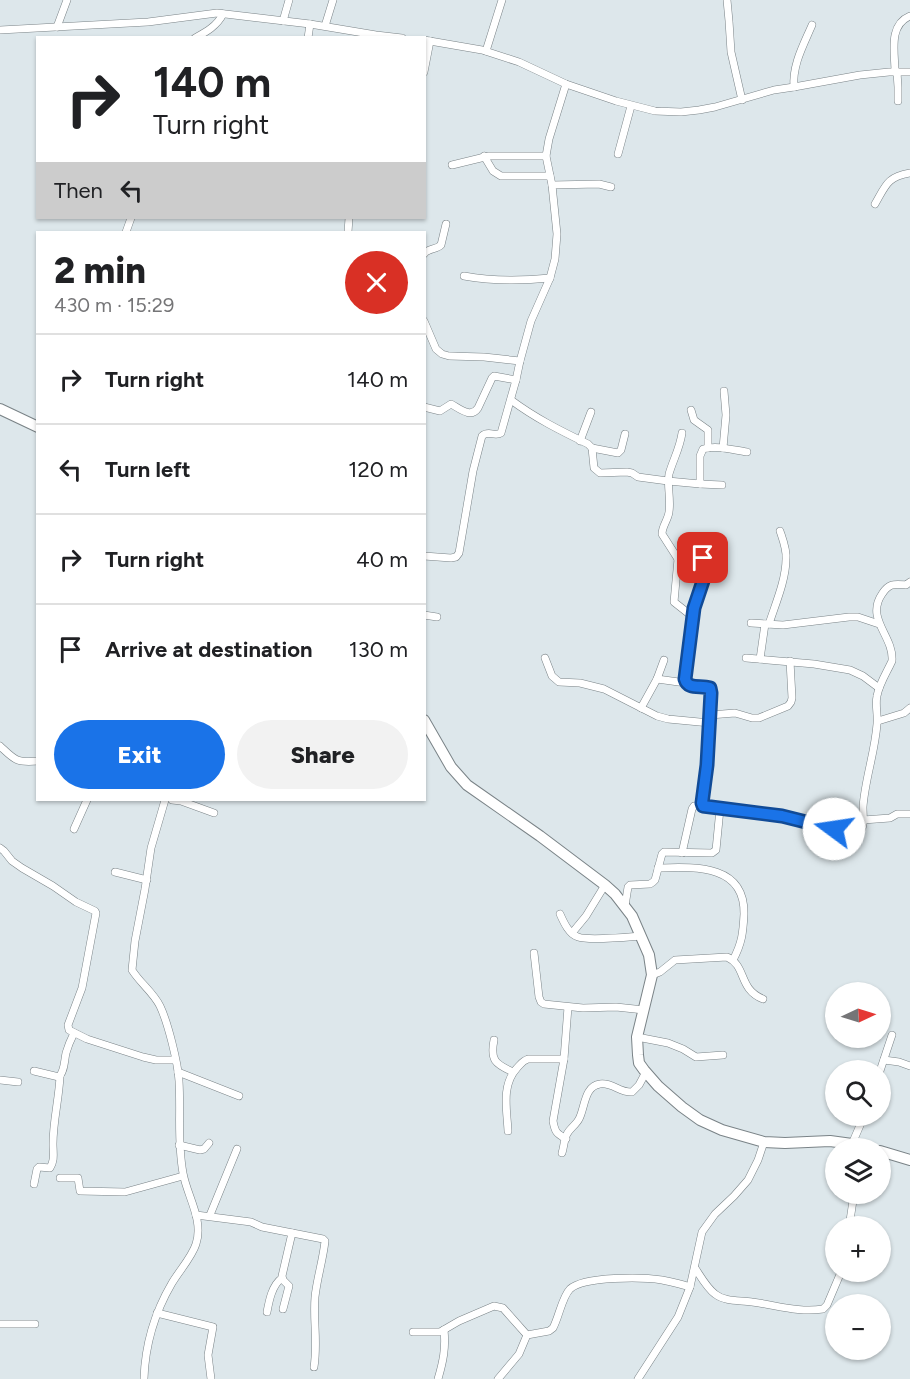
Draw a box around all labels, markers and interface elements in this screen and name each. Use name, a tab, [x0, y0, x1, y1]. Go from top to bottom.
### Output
text: 140 m	[153, 57, 271, 108]
icon: right	[54, 60, 132, 138]
text: Turn right	[153, 108, 269, 141]
icon: left	[115, 174, 148, 207]
text: Then	[54, 177, 103, 204]
text: 2 min	[54, 249, 146, 292]
button: close	[345, 251, 408, 314]
text: 430 m · 15:29	[54, 293, 174, 317]
icon: right	[54, 363, 87, 396]
text: Turn right	[105, 366, 204, 393]
text: 140 m	[347, 366, 408, 393]
icon: left	[54, 453, 87, 486]
text: Turn left	[105, 456, 191, 483]
text: 120 m	[348, 456, 408, 483]
pin	[677, 532, 728, 583]
icon: arrive	[686, 541, 719, 574]
icon: right	[54, 543, 87, 576]
text: Turn right	[105, 546, 204, 573]
text: 40 m	[356, 546, 408, 573]
icon: arrive	[54, 633, 87, 666]
text: Arrive at destination	[105, 636, 313, 663]
text: 130 m	[349, 636, 408, 663]
button: Exit	[54, 720, 225, 789]
button: Share	[237, 720, 408, 789]
position arrow	[802, 797, 866, 861]
north arrow	[825, 982, 891, 1048]
map controls	[825, 982, 891, 1360]
button: search	[825, 1060, 891, 1126]
button: layers	[825, 1138, 891, 1204]
button: +	[825, 1216, 891, 1282]
button: −	[825, 1294, 891, 1360]

